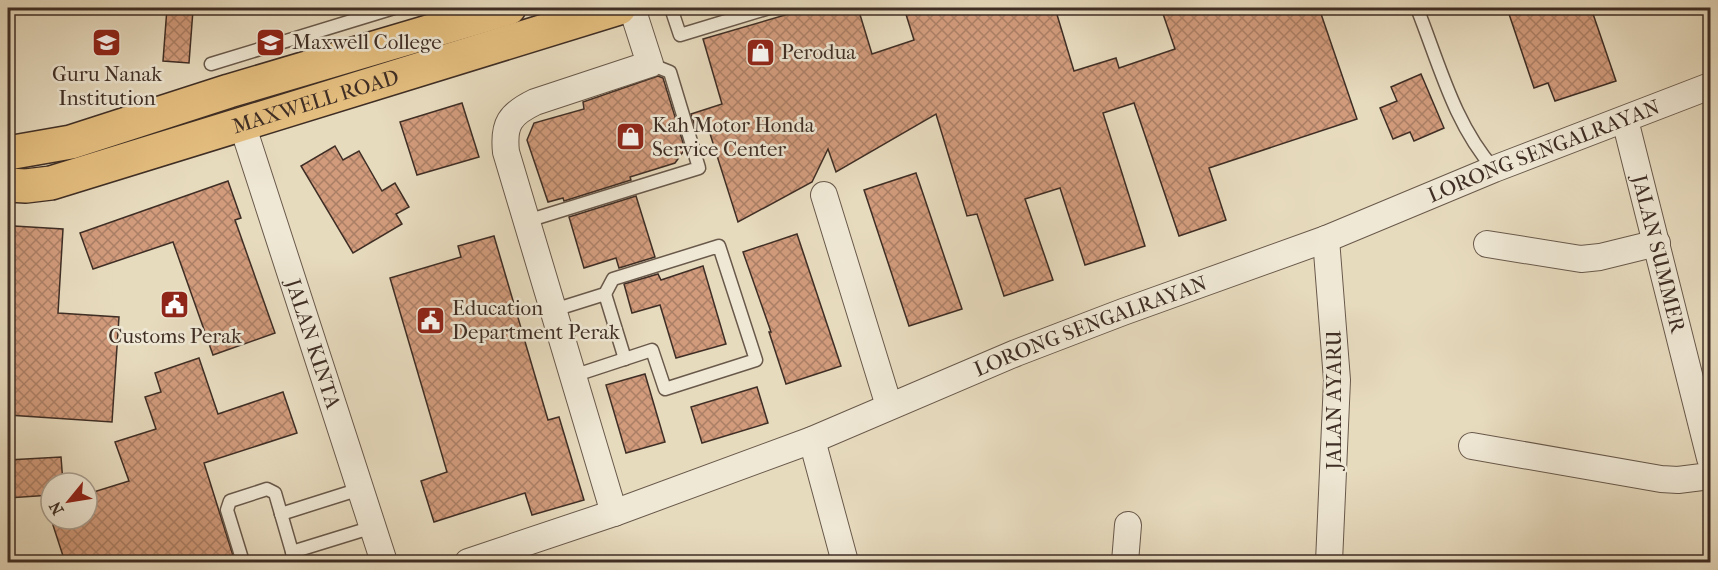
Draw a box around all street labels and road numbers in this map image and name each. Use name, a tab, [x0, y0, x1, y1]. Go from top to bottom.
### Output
street label: MAXWELL ROAD	[229, 65, 402, 138]
street label: LORONG SENGALRAYAN	[1424, 94, 1663, 207]
street label: JALAN SUMMER	[1627, 170, 1690, 336]
street label: LORONG SENGALRAYAN	[970, 271, 1210, 381]
street label: JALAN KINTA	[280, 274, 346, 412]
street label: JALAN AYARU	[1322, 330, 1346, 472]

